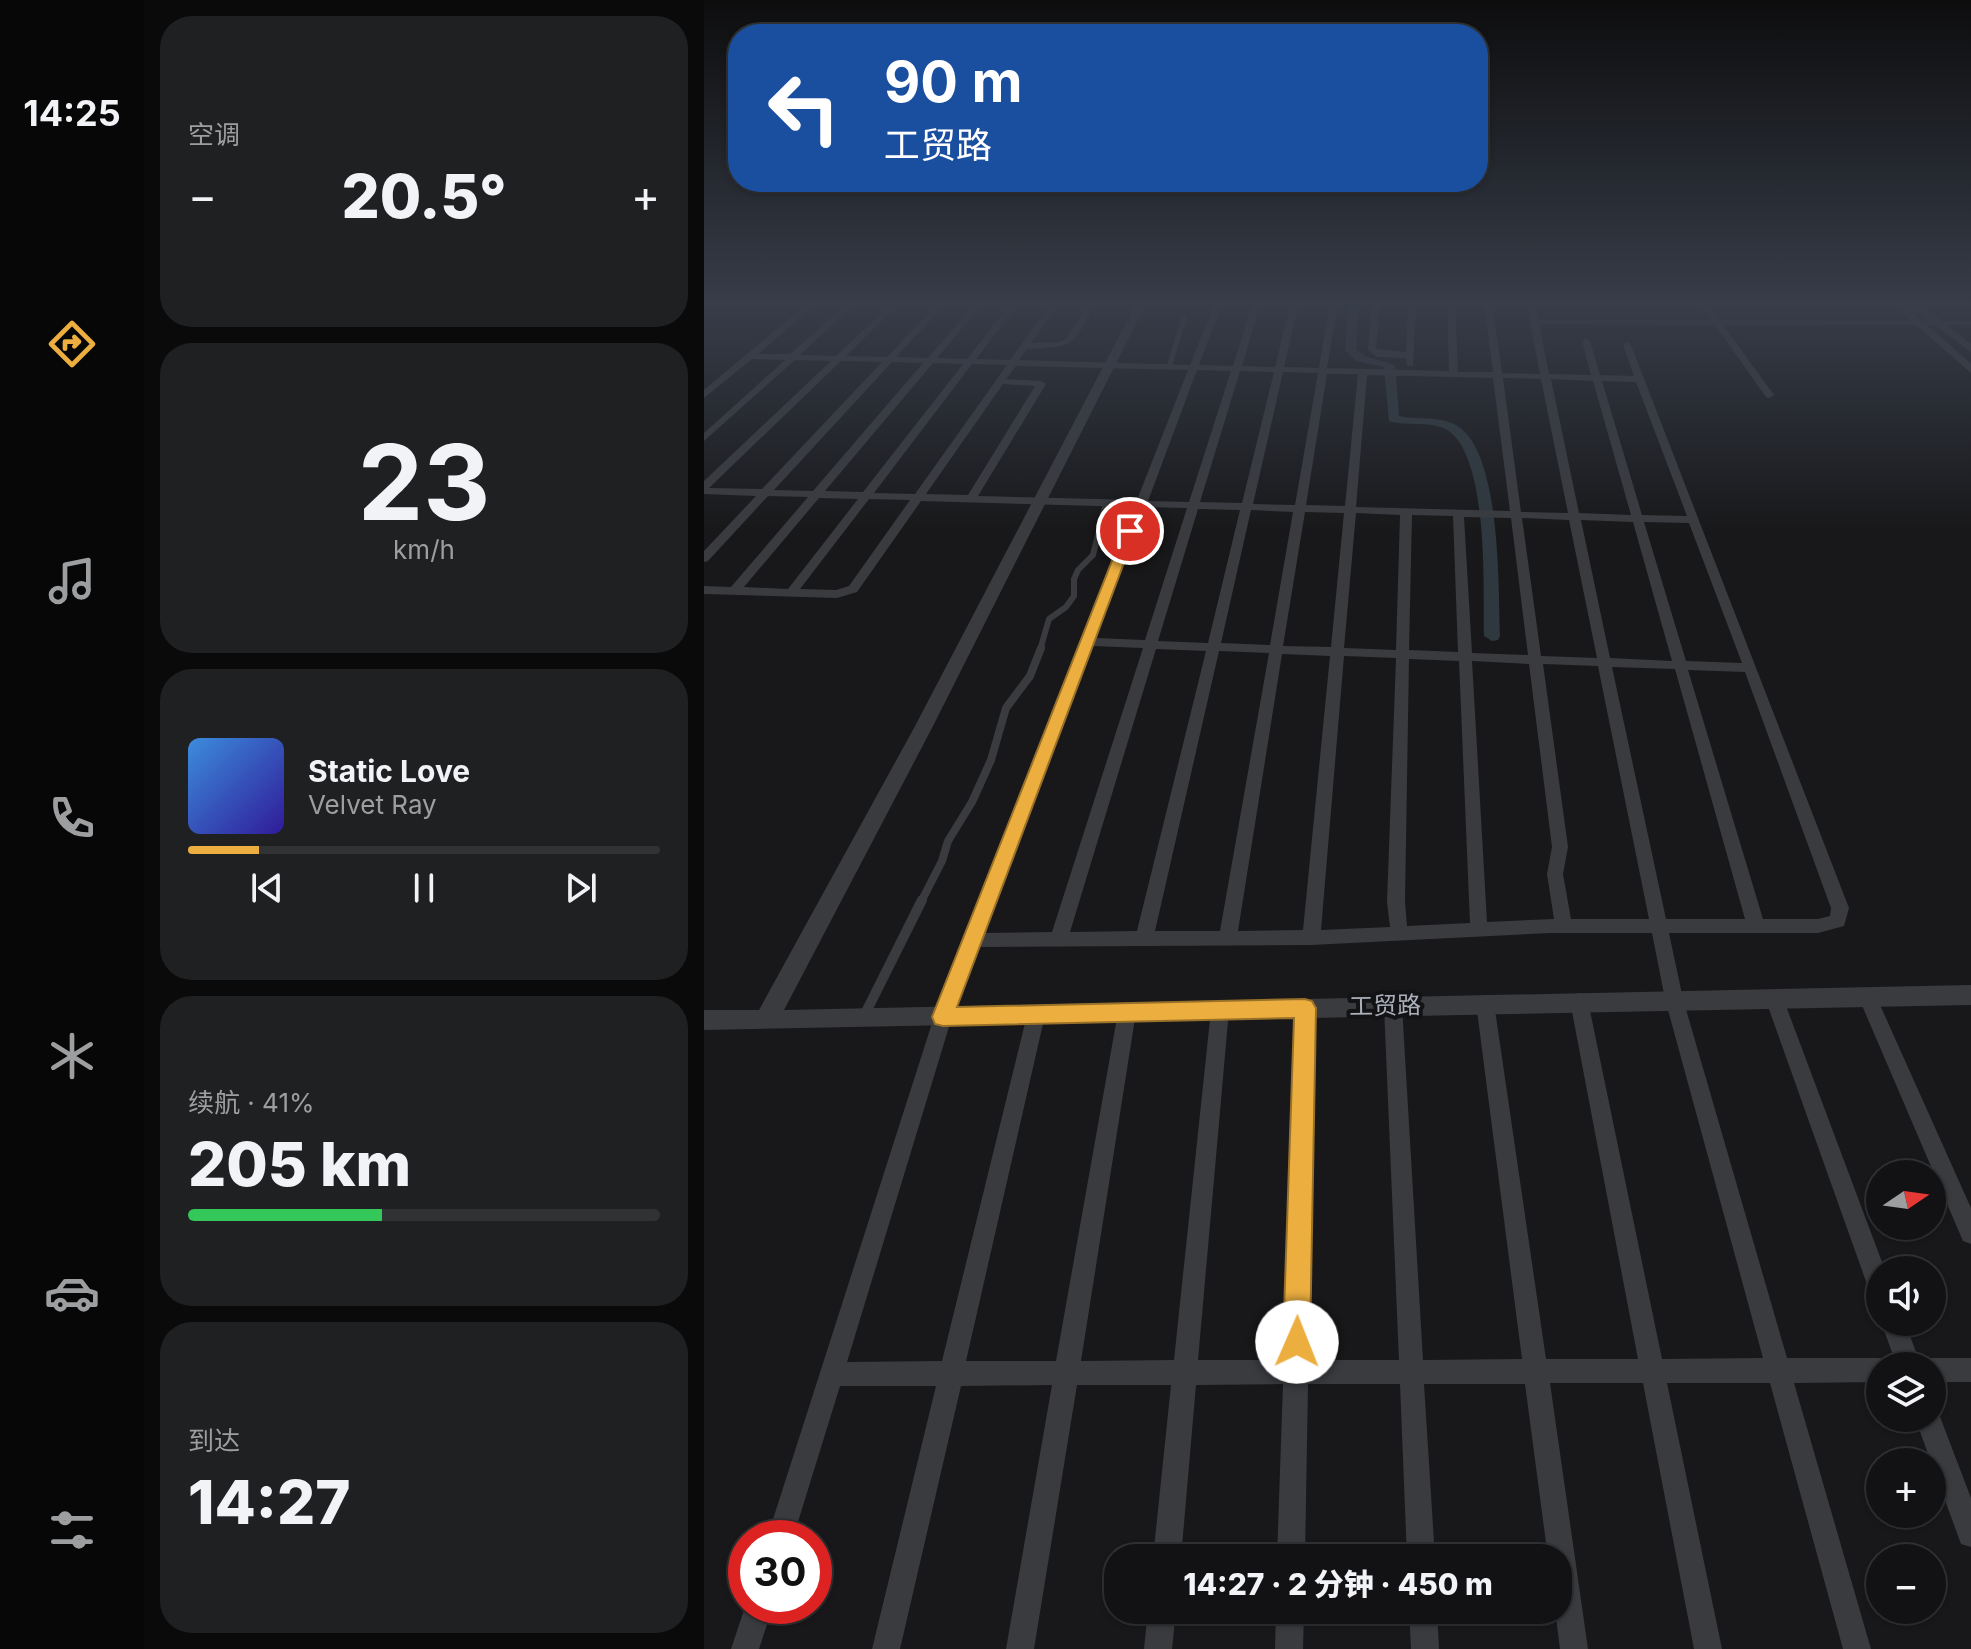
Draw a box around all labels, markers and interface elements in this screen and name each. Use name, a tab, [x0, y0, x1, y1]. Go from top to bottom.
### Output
text: 90 m	[884, 48, 1023, 116]
icon: left	[752, 56, 856, 160]
text: 14:25	[23, 91, 121, 135]
text: 空调	[188, 119, 240, 150]
text: 工贸路	[884, 123, 992, 167]
text: 20.5°	[341, 160, 507, 232]
text: −	[188, 169, 217, 223]
text: +	[631, 169, 660, 223]
icon: directions	[44, 316, 100, 372]
text: 23	[358, 419, 490, 545]
pin	[1096, 497, 1164, 565]
icon: arrive	[1108, 509, 1152, 553]
text: km/h	[393, 534, 455, 565]
icon: music	[44, 553, 100, 609]
text: Static Love	[308, 753, 470, 789]
text: Velvet Ray	[308, 789, 437, 820]
icon: phone	[44, 790, 100, 846]
icon: previous	[245, 866, 289, 910]
icon: pause	[402, 866, 446, 910]
icon: next	[559, 866, 603, 910]
street label: 工贸路	[1349, 990, 1421, 1021]
icon: climate	[44, 1028, 100, 1084]
text: 续航 · 41%	[188, 1087, 315, 1118]
text: 205 km	[188, 1128, 411, 1200]
north arrow	[1866, 1160, 1946, 1240]
map controls	[1866, 1160, 1946, 1624]
button: sound	[1866, 1256, 1946, 1336]
icon: car	[44, 1265, 100, 1321]
position arrow	[1255, 1300, 1339, 1384]
button: layers	[1866, 1352, 1946, 1432]
text: 到达	[188, 1425, 240, 1456]
button: +	[1866, 1448, 1946, 1528]
text: 14:27	[188, 1466, 350, 1538]
icon: filters	[44, 1502, 100, 1558]
speed limit sign: 30	[728, 1520, 832, 1624]
button: −	[1866, 1544, 1946, 1624]
text: 14:27 · 2 分钟 · 450 m	[1183, 1566, 1493, 1602]

